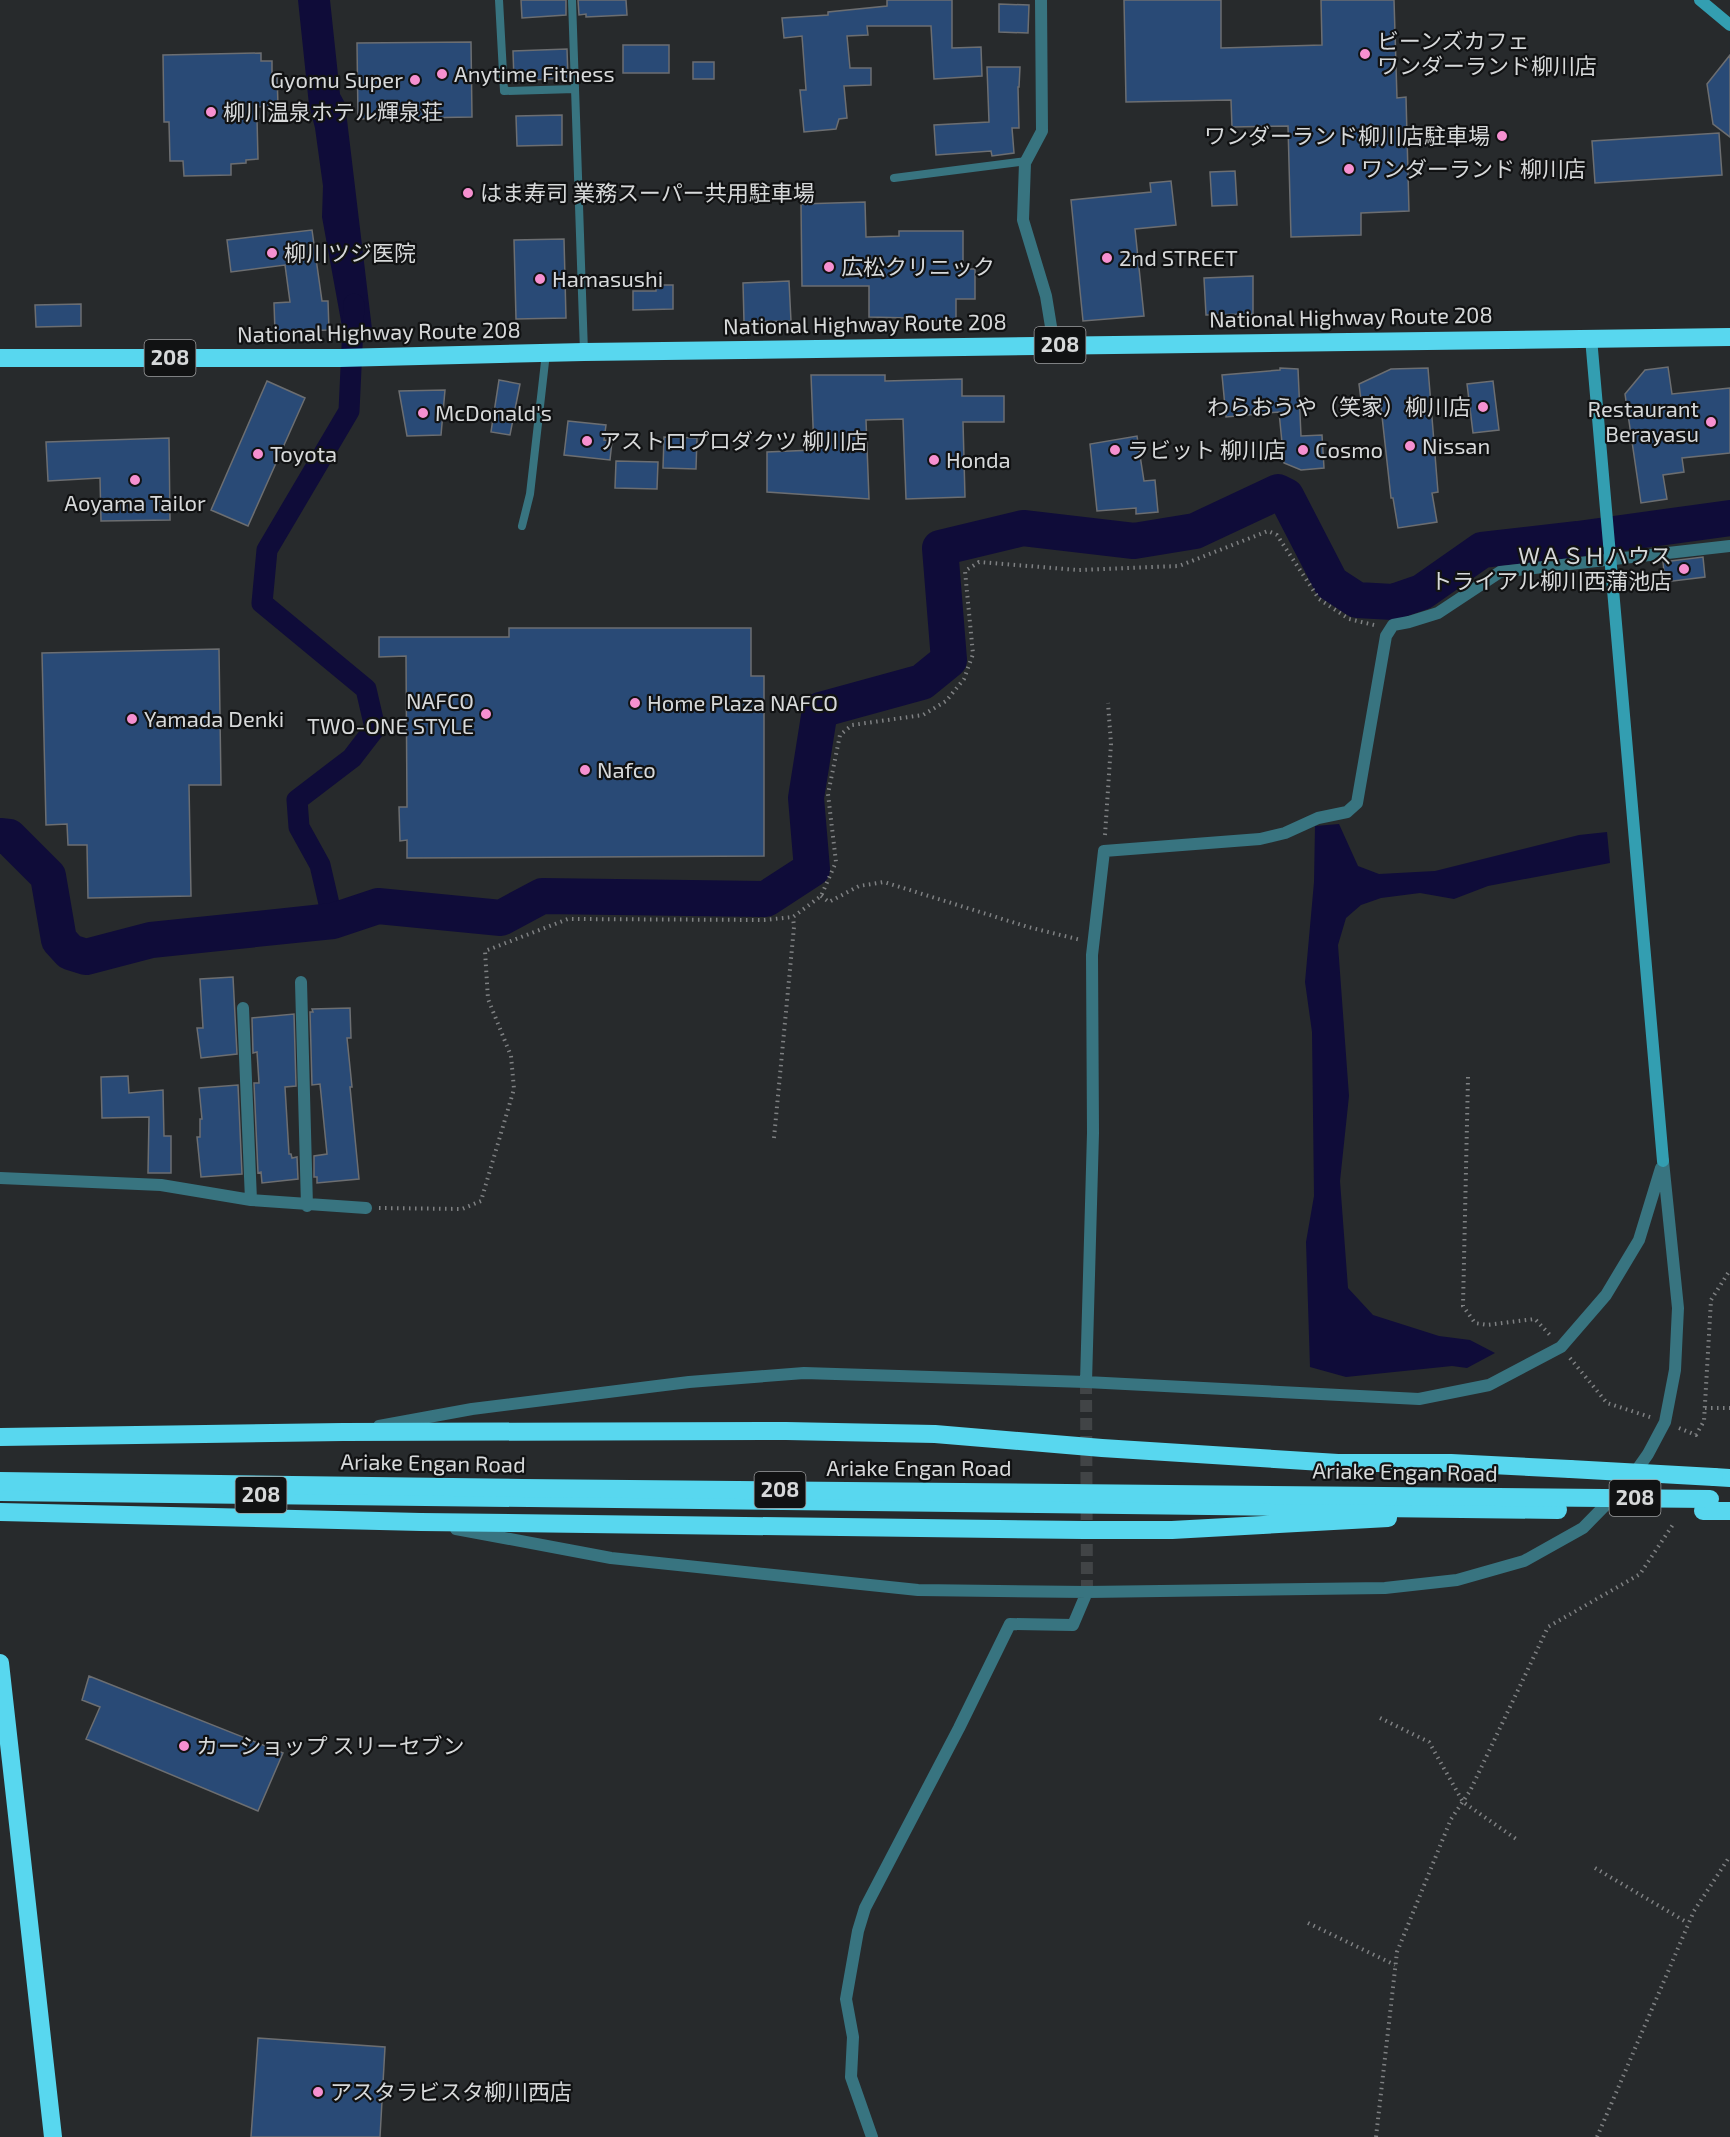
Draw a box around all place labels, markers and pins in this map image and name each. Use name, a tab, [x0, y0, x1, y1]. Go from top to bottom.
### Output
place label: ビーンズカフェ ワンダーランド柳川店	[1377, 27, 1597, 78]
marker: ビーンズカフェ ワンダーランド柳川店	[1358, 47, 1372, 61]
place label: Anytime Fitness	[454, 60, 615, 86]
place label: Gyomu Super	[270, 66, 403, 92]
marker: Anytime Fitness	[435, 67, 449, 81]
marker: Gyomu Super	[408, 73, 422, 87]
place label: 柳川温泉ホテル輝泉荘	[223, 98, 443, 124]
marker: 柳川温泉ホテル輝泉荘	[204, 105, 218, 119]
place label: ワンダーランド柳川店駐車場	[1204, 122, 1490, 148]
marker: ワンダーランド柳川店駐車場	[1495, 129, 1509, 143]
place label: ワンダーランド 柳川店	[1361, 155, 1586, 181]
marker: ワンダーランド 柳川店	[1342, 162, 1356, 176]
place label: はま寿司 業務スーパー共用駐車場	[480, 179, 815, 205]
marker: はま寿司 業務スーパー共用駐車場	[461, 186, 475, 200]
place label: 柳川ツジ医院	[284, 239, 416, 265]
place label: 2nd STREET	[1119, 244, 1238, 270]
marker: 柳川ツジ医院	[265, 246, 279, 260]
marker: 2nd STREET	[1100, 251, 1114, 265]
place label: 広松クリニック	[841, 253, 995, 279]
marker: 広松クリニック	[822, 260, 836, 274]
place label: Hamasushi	[552, 265, 663, 291]
marker: Hamasushi	[533, 272, 547, 286]
place label: わらおうや（笑家）柳川店	[1207, 393, 1471, 419]
place label: Restaurant Berayasu	[1587, 395, 1699, 446]
place label: McDonald's	[435, 399, 552, 425]
marker: わらおうや（笑家）柳川店	[1476, 400, 1490, 414]
marker: McDonald's	[416, 406, 430, 420]
marker: Restaurant Berayasu	[1704, 415, 1718, 429]
place label: アストロプロダクツ 柳川店	[599, 427, 868, 453]
place label: Nissan	[1422, 432, 1490, 458]
marker: アストロプロダクツ 柳川店	[580, 434, 594, 448]
place label: ラビット 柳川店	[1127, 436, 1286, 462]
place label: Cosmo	[1315, 436, 1383, 462]
marker: Nissan	[1403, 439, 1417, 453]
place label: Toyota	[270, 440, 337, 466]
marker: ラビット 柳川店	[1108, 443, 1122, 457]
marker: Cosmo	[1296, 443, 1310, 457]
place label: Honda	[946, 446, 1011, 472]
marker: Toyota	[251, 447, 265, 461]
marker: Honda	[927, 453, 941, 467]
marker: Aoyama Tailor	[128, 473, 142, 487]
place label: Aoyama Tailor	[64, 489, 206, 515]
place label: ＷＡＳＨハウス トライアル柳川西蒲池店	[1430, 542, 1672, 593]
marker: ＷＡＳＨハウス トライアル柳川西蒲池店	[1677, 562, 1691, 576]
place label: NAFCO TWO-ONE STYLE	[307, 687, 474, 738]
place label: Home Plaza NAFCO	[647, 689, 838, 715]
marker: Home Plaza NAFCO	[628, 696, 642, 710]
place label: Yamada Denki	[144, 705, 284, 731]
marker: NAFCO TWO-ONE STYLE	[479, 707, 493, 721]
marker: Yamada Denki	[125, 712, 139, 726]
place label: Nafco	[597, 756, 656, 782]
marker: Nafco	[578, 763, 592, 777]
place label: カーショップ スリーセブン	[196, 1732, 464, 1758]
marker: カーショップ スリーセブン	[177, 1739, 191, 1753]
place label: アスタラビスタ柳川西店	[330, 2078, 572, 2104]
marker: アスタラビスタ柳川西店	[311, 2085, 325, 2099]

